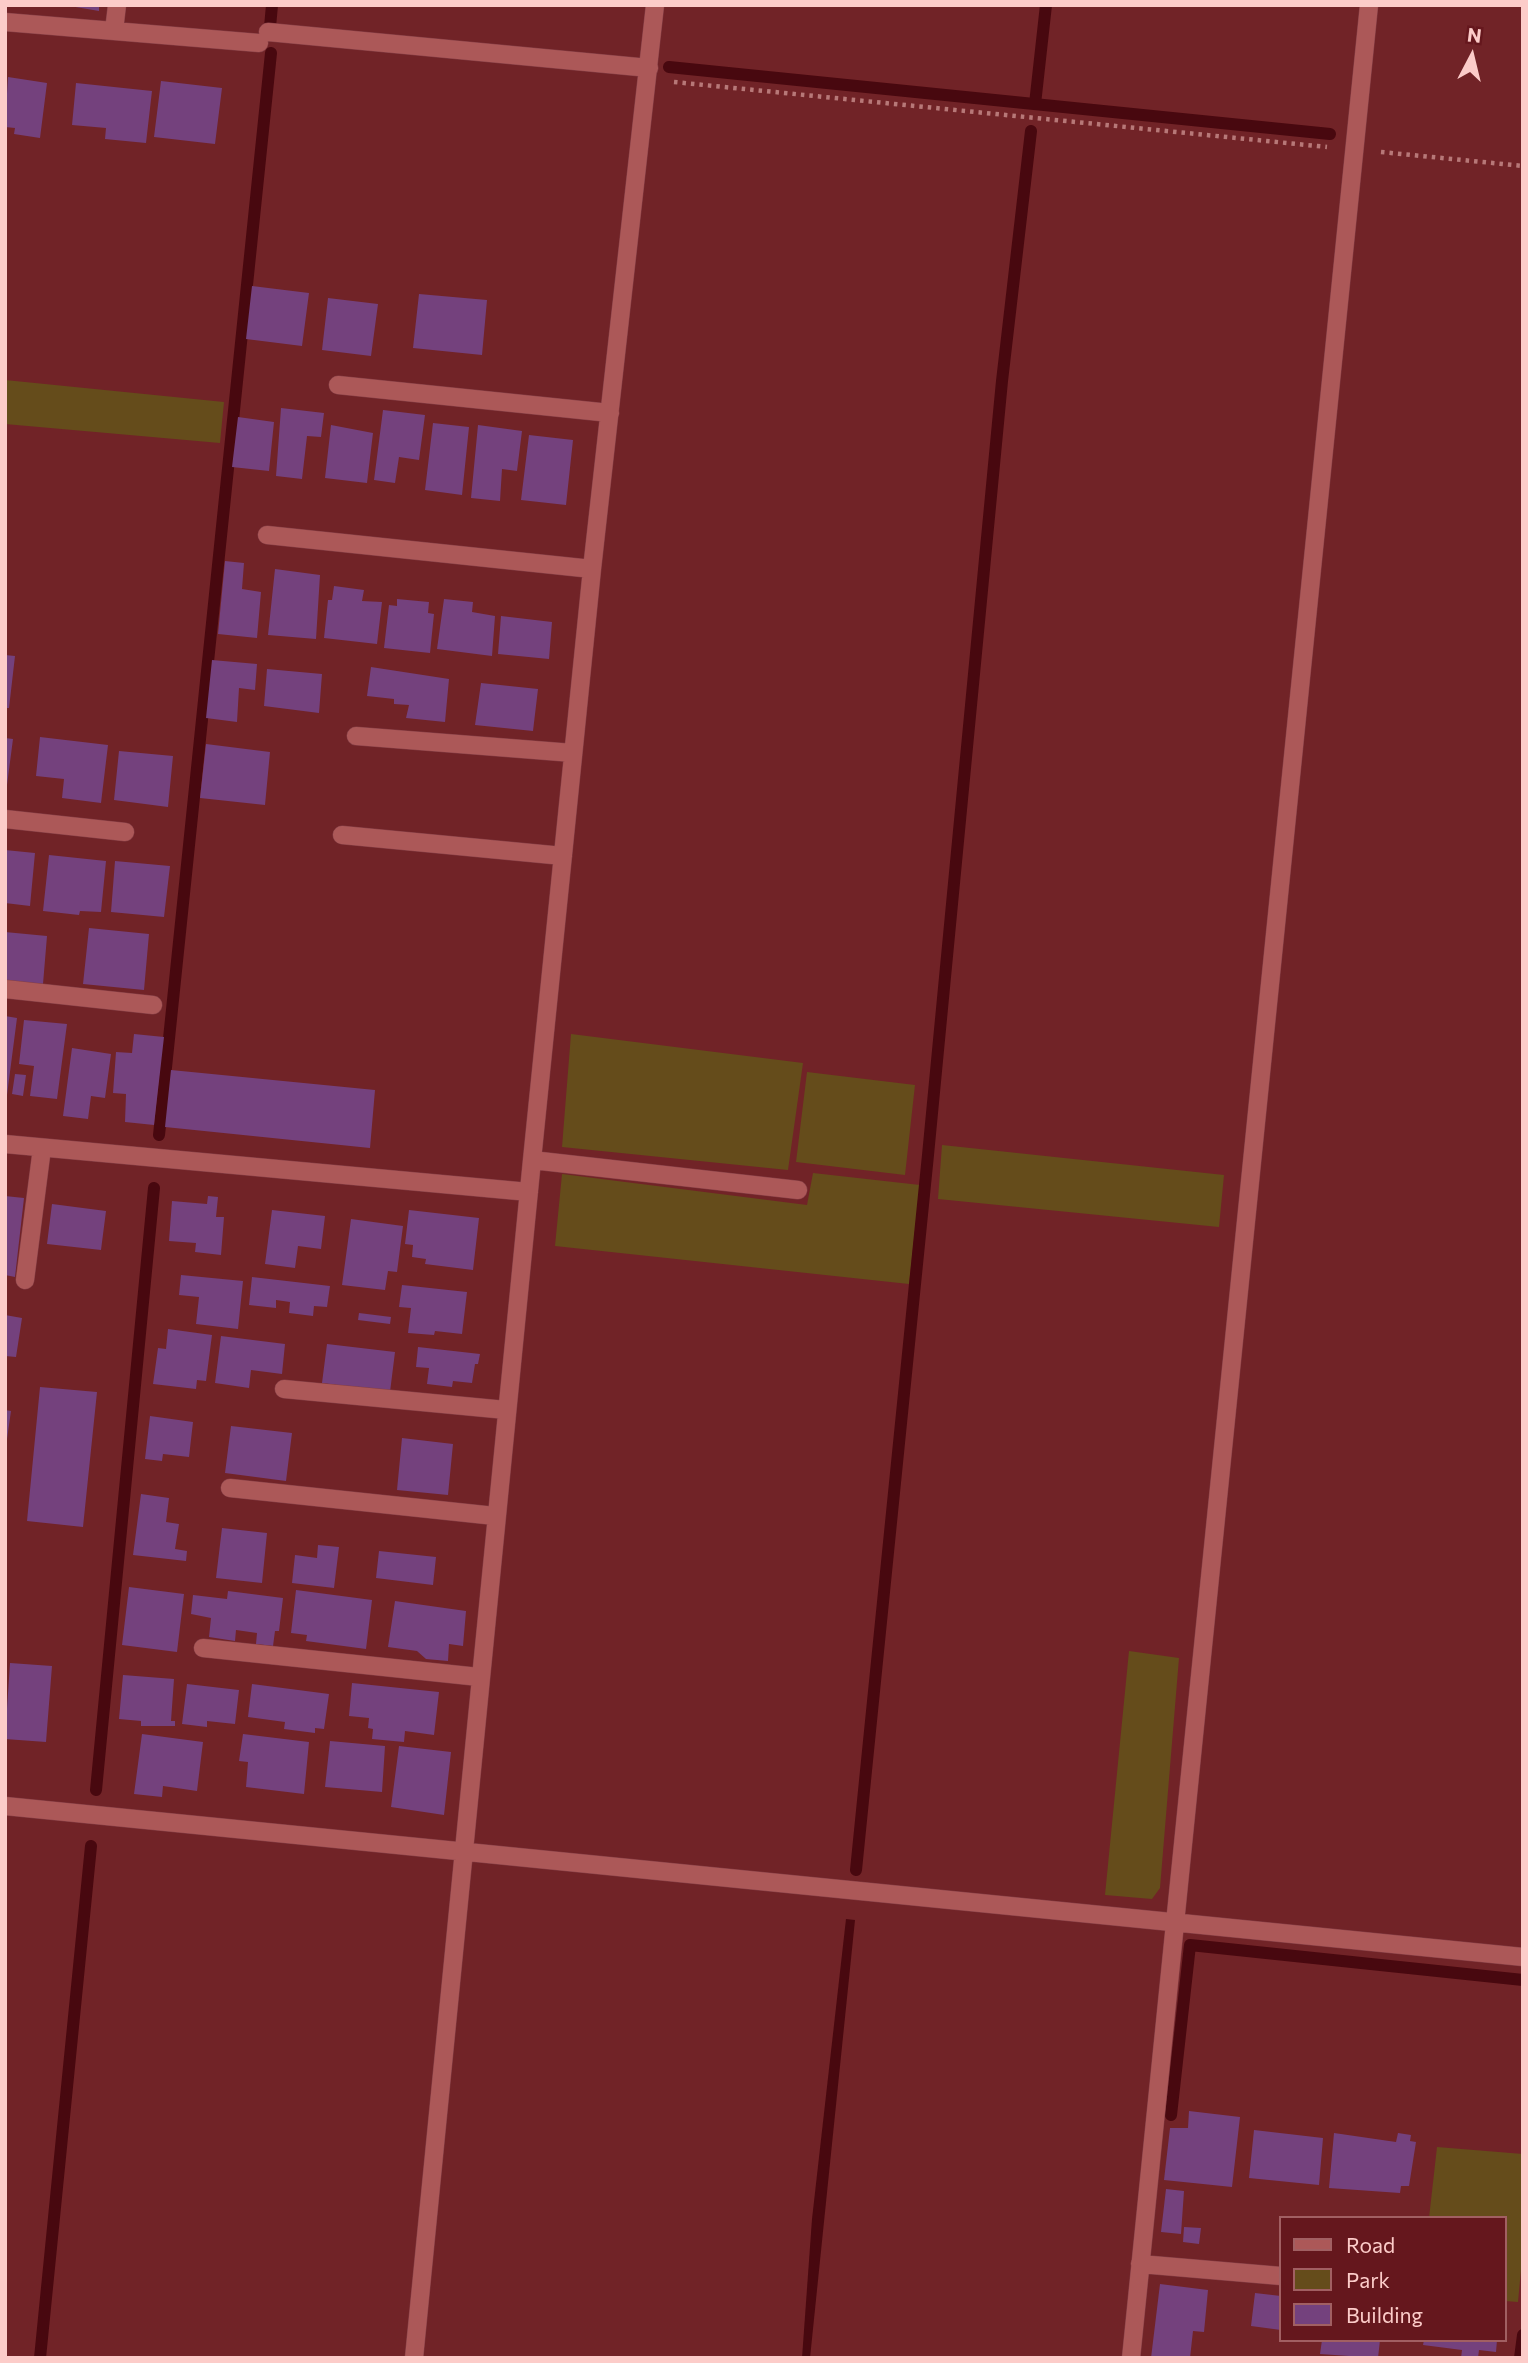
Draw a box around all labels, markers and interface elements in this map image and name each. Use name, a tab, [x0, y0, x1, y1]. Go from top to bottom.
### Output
north arrow	[1437, 21, 1507, 91]
text: N	[1466, 22, 1483, 47]
legend	[1280, 2216, 1507, 2342]
text: Road	[1346, 2232, 1395, 2257]
text: Park	[1346, 2267, 1390, 2292]
text: Building	[1346, 2302, 1423, 2327]

